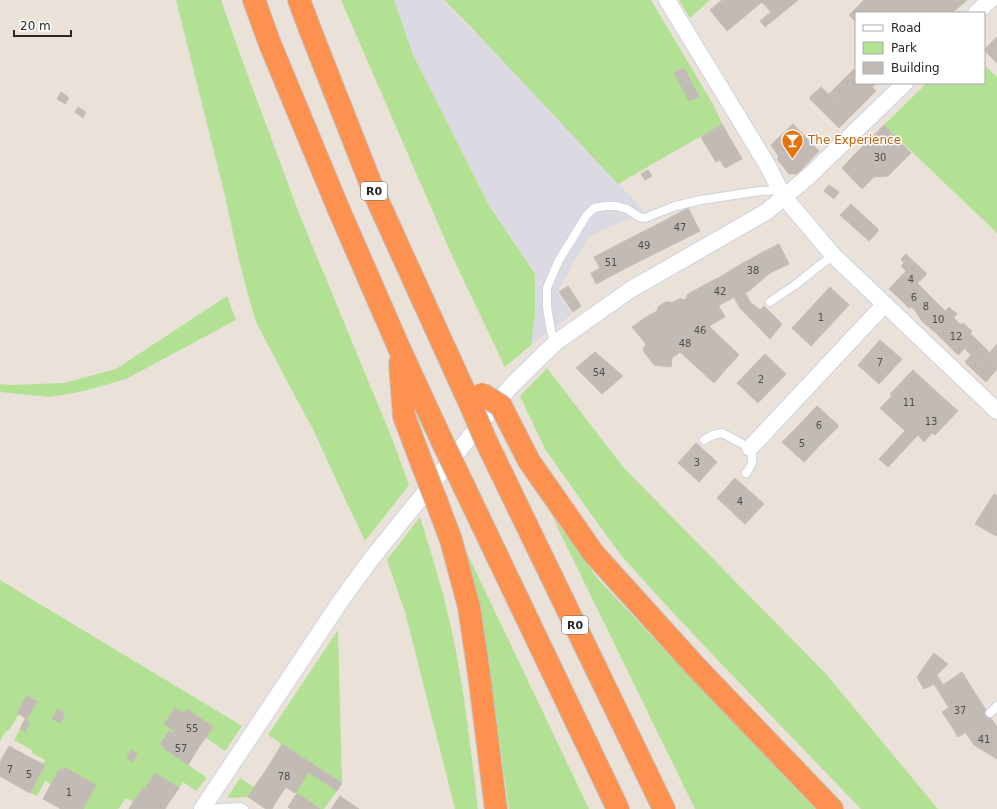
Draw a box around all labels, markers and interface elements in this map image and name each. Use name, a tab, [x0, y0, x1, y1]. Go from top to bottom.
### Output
scale bar	[14, 12, 71, 38]
legend	[855, 12, 985, 84]
text: 20 m	[20, 19, 51, 33]
text: Road	[891, 21, 921, 35]
text: Park	[891, 41, 917, 55]
text: Building	[891, 61, 940, 75]
bar icon: The Experience	[779, 127, 805, 160]
place label: The Experience	[807, 133, 901, 147]
house number: 30	[874, 152, 886, 163]
road number: R0	[361, 182, 387, 200]
house number: 47	[674, 222, 686, 233]
house number: 49	[638, 240, 650, 251]
house number: 51	[605, 257, 617, 268]
house number: 38	[747, 265, 759, 276]
house number: 4	[908, 274, 914, 285]
house number: 42	[714, 286, 726, 297]
house number: 6	[911, 292, 917, 303]
house number: 8	[923, 301, 929, 312]
house number: 1	[818, 312, 824, 323]
house number: 10	[932, 314, 944, 325]
house number: 46	[694, 325, 706, 336]
house number: 12	[950, 331, 962, 342]
house number: 48	[679, 338, 691, 349]
house number: 7	[877, 357, 883, 368]
house number: 54	[593, 367, 605, 378]
house number: 2	[758, 374, 764, 385]
house number: 11	[903, 397, 915, 408]
house number: 13	[925, 416, 937, 427]
house number: 6	[816, 420, 822, 431]
house number: 5	[799, 438, 805, 449]
house number: 3	[694, 457, 700, 468]
house number: 4	[737, 496, 743, 507]
road number: R0	[562, 616, 588, 634]
house number: 37	[954, 705, 966, 716]
house number: 55	[186, 723, 198, 734]
house number: 41	[978, 734, 990, 745]
house number: 57	[175, 743, 187, 754]
house number: 7	[7, 764, 13, 775]
house number: 5	[26, 769, 32, 780]
house number: 78	[278, 771, 290, 782]
house number: 1	[66, 787, 72, 798]

